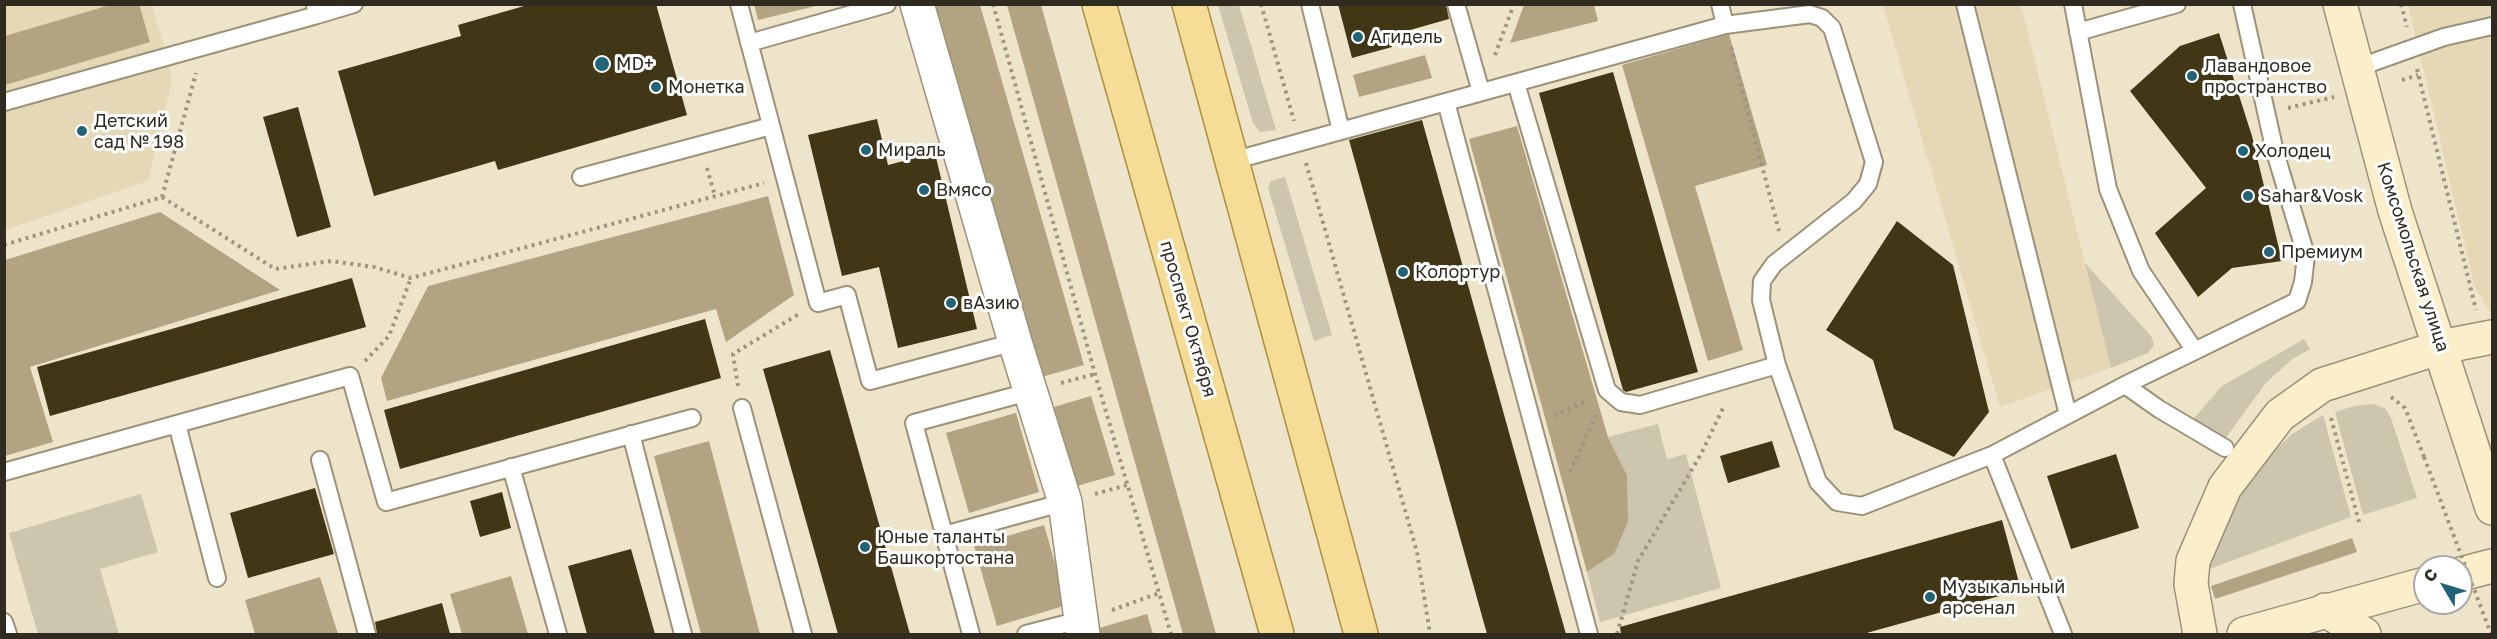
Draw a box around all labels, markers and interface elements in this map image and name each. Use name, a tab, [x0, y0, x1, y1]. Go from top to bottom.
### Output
place label: Агидель	[1370, 26, 1442, 48]
marker: Агидель	[1351, 30, 1365, 44]
place label: MD+	[616, 53, 654, 75]
marker: MD+	[593, 55, 611, 73]
place label: Лавандовое пространство	[2204, 55, 2327, 98]
marker: Лавандовое пространство	[2185, 69, 2199, 83]
place label: Монетка	[668, 76, 745, 98]
marker: Монетка	[649, 80, 663, 94]
place label: Детский сад № 198	[94, 110, 184, 152]
marker: Детский сад № 198	[75, 124, 89, 138]
place label: Мираль	[878, 139, 946, 161]
place label: Холодец	[2255, 140, 2331, 162]
marker: Мираль	[859, 143, 873, 157]
marker: Холодец	[2236, 144, 2250, 158]
street label: Комсомольская улица	[2372, 160, 2454, 354]
place label: Вмясо	[936, 179, 992, 201]
marker: Вмясо	[917, 183, 931, 197]
place label: Sahar&Vosk	[2260, 185, 2363, 207]
marker: Sahar&Vosk	[2241, 189, 2255, 203]
street label: проспект Октября	[1155, 238, 1221, 400]
place label: Премиум	[2281, 241, 2363, 263]
marker: Премиум	[2262, 245, 2276, 259]
place label: Колортур	[1415, 261, 1500, 283]
marker: Колортур	[1396, 265, 1410, 279]
place label: вАзию	[963, 292, 1019, 314]
marker: вАзию	[944, 296, 958, 310]
place label: Юные таланты Башкортостана	[877, 526, 1014, 568]
marker: Юные таланты Башкортостана	[858, 540, 872, 554]
north arrow	[2413, 555, 2473, 615]
text: С	[2419, 565, 2442, 586]
place label: Музыкальный арсенал	[1942, 576, 2065, 618]
marker: Музыкальный арсенал	[1923, 590, 1937, 604]

